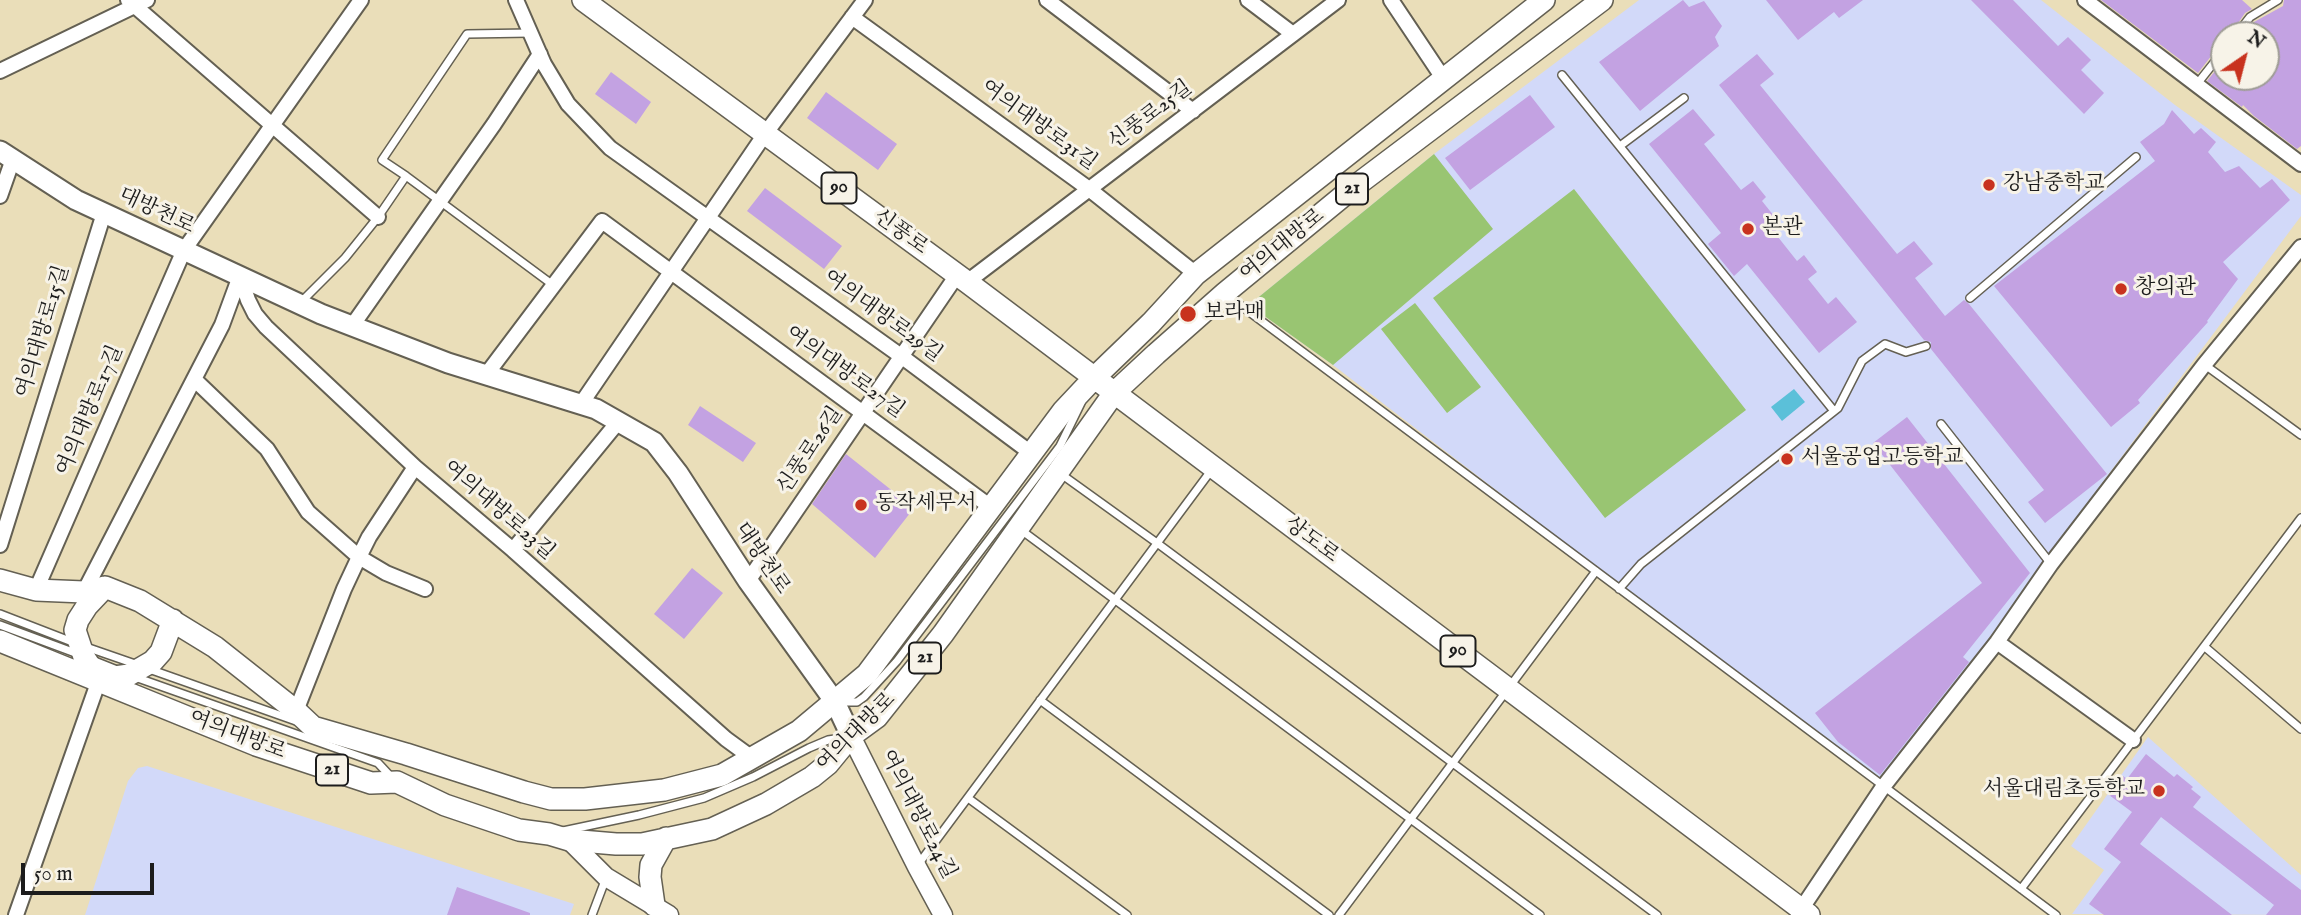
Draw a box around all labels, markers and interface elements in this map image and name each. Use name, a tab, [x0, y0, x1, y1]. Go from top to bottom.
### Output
north arrow	[2210, 21, 2280, 91]
text: N	[2242, 26, 2270, 55]
street label: 여의대방로31길	[975, 75, 1101, 177]
street label: 신풍로25길	[1104, 76, 1198, 156]
road number: 90	[822, 172, 856, 204]
place label: 강남중학교	[2003, 172, 2104, 198]
road number: 21	[1336, 174, 1368, 204]
marker: 강남중학교	[1981, 177, 1997, 193]
street label: 대방천로	[114, 183, 198, 241]
street label: 여의대방로	[1236, 204, 1330, 288]
street label: 신풍로	[868, 205, 932, 261]
place label: 본관	[1762, 216, 1803, 242]
marker: 본관	[1740, 221, 1756, 237]
street label: 여의대방로15길	[12, 263, 76, 401]
street label: 여의대방로29길	[818, 265, 946, 369]
place label: 창의관	[2135, 276, 2196, 302]
marker: 창의관	[2113, 281, 2129, 297]
place label: 보라매	[1204, 301, 1265, 327]
marker: 보라매	[1178, 304, 1198, 324]
street label: 여의대방로27길	[779, 321, 909, 425]
street label: 여의대방로17길	[52, 342, 130, 480]
street label: 신풍로26길	[773, 403, 849, 499]
place label: 서울공업고등학교	[1801, 446, 1963, 472]
marker: 서울공업고등학교	[1779, 451, 1795, 467]
street label: 여의대방로23길	[437, 456, 559, 566]
place label: 동작세무서	[875, 492, 976, 518]
marker: 동작세무서	[853, 497, 869, 513]
street label: 상도로	[1279, 513, 1343, 569]
street label: 대방천로	[728, 518, 794, 600]
road number: 90	[1440, 636, 1476, 666]
road number: 21	[909, 642, 941, 674]
street label: 여의대방로	[812, 688, 902, 778]
street label: 여의대방로	[185, 706, 289, 766]
street label: 여의대방로24길	[874, 746, 960, 884]
road number: 21	[316, 754, 348, 786]
place label: 서울대림초등학교	[1983, 778, 2145, 804]
marker: 서울대림초등학교	[2151, 783, 2167, 799]
scale bar	[24, 848, 158, 892]
text: 50 m	[34, 861, 73, 888]

